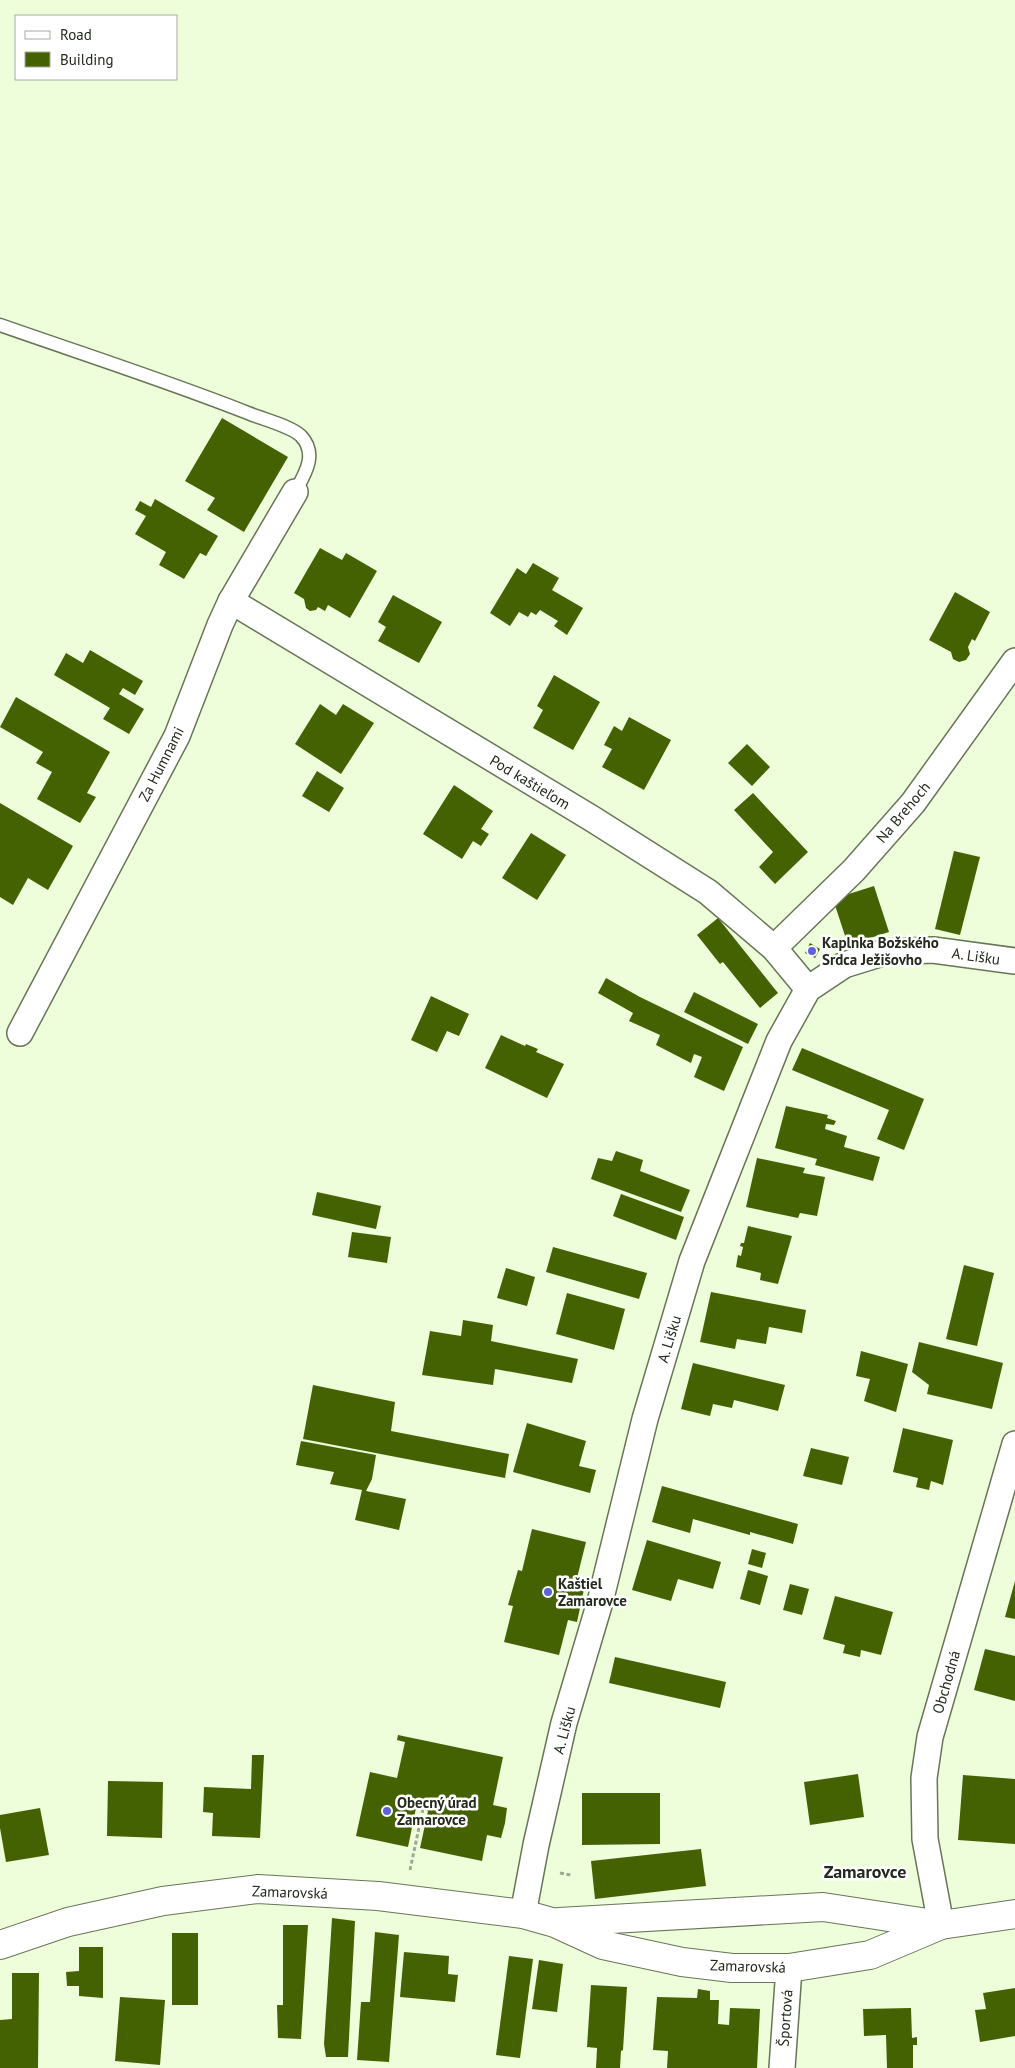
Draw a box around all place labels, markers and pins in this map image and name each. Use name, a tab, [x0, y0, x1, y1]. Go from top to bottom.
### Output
place label: Kaplnka Božského Srdca Ježišovho	[822, 933, 939, 969]
marker: Kaplnka Božského Srdca Ježišovho	[806, 945, 818, 957]
place label: Kaštiel Zamarovce	[558, 1574, 627, 1610]
marker: Kaštiel Zamarovce	[542, 1586, 554, 1598]
place label: Obecný úrad Zamarovce	[397, 1793, 477, 1829]
marker: Obecný úrad Zamarovce	[381, 1805, 393, 1817]

